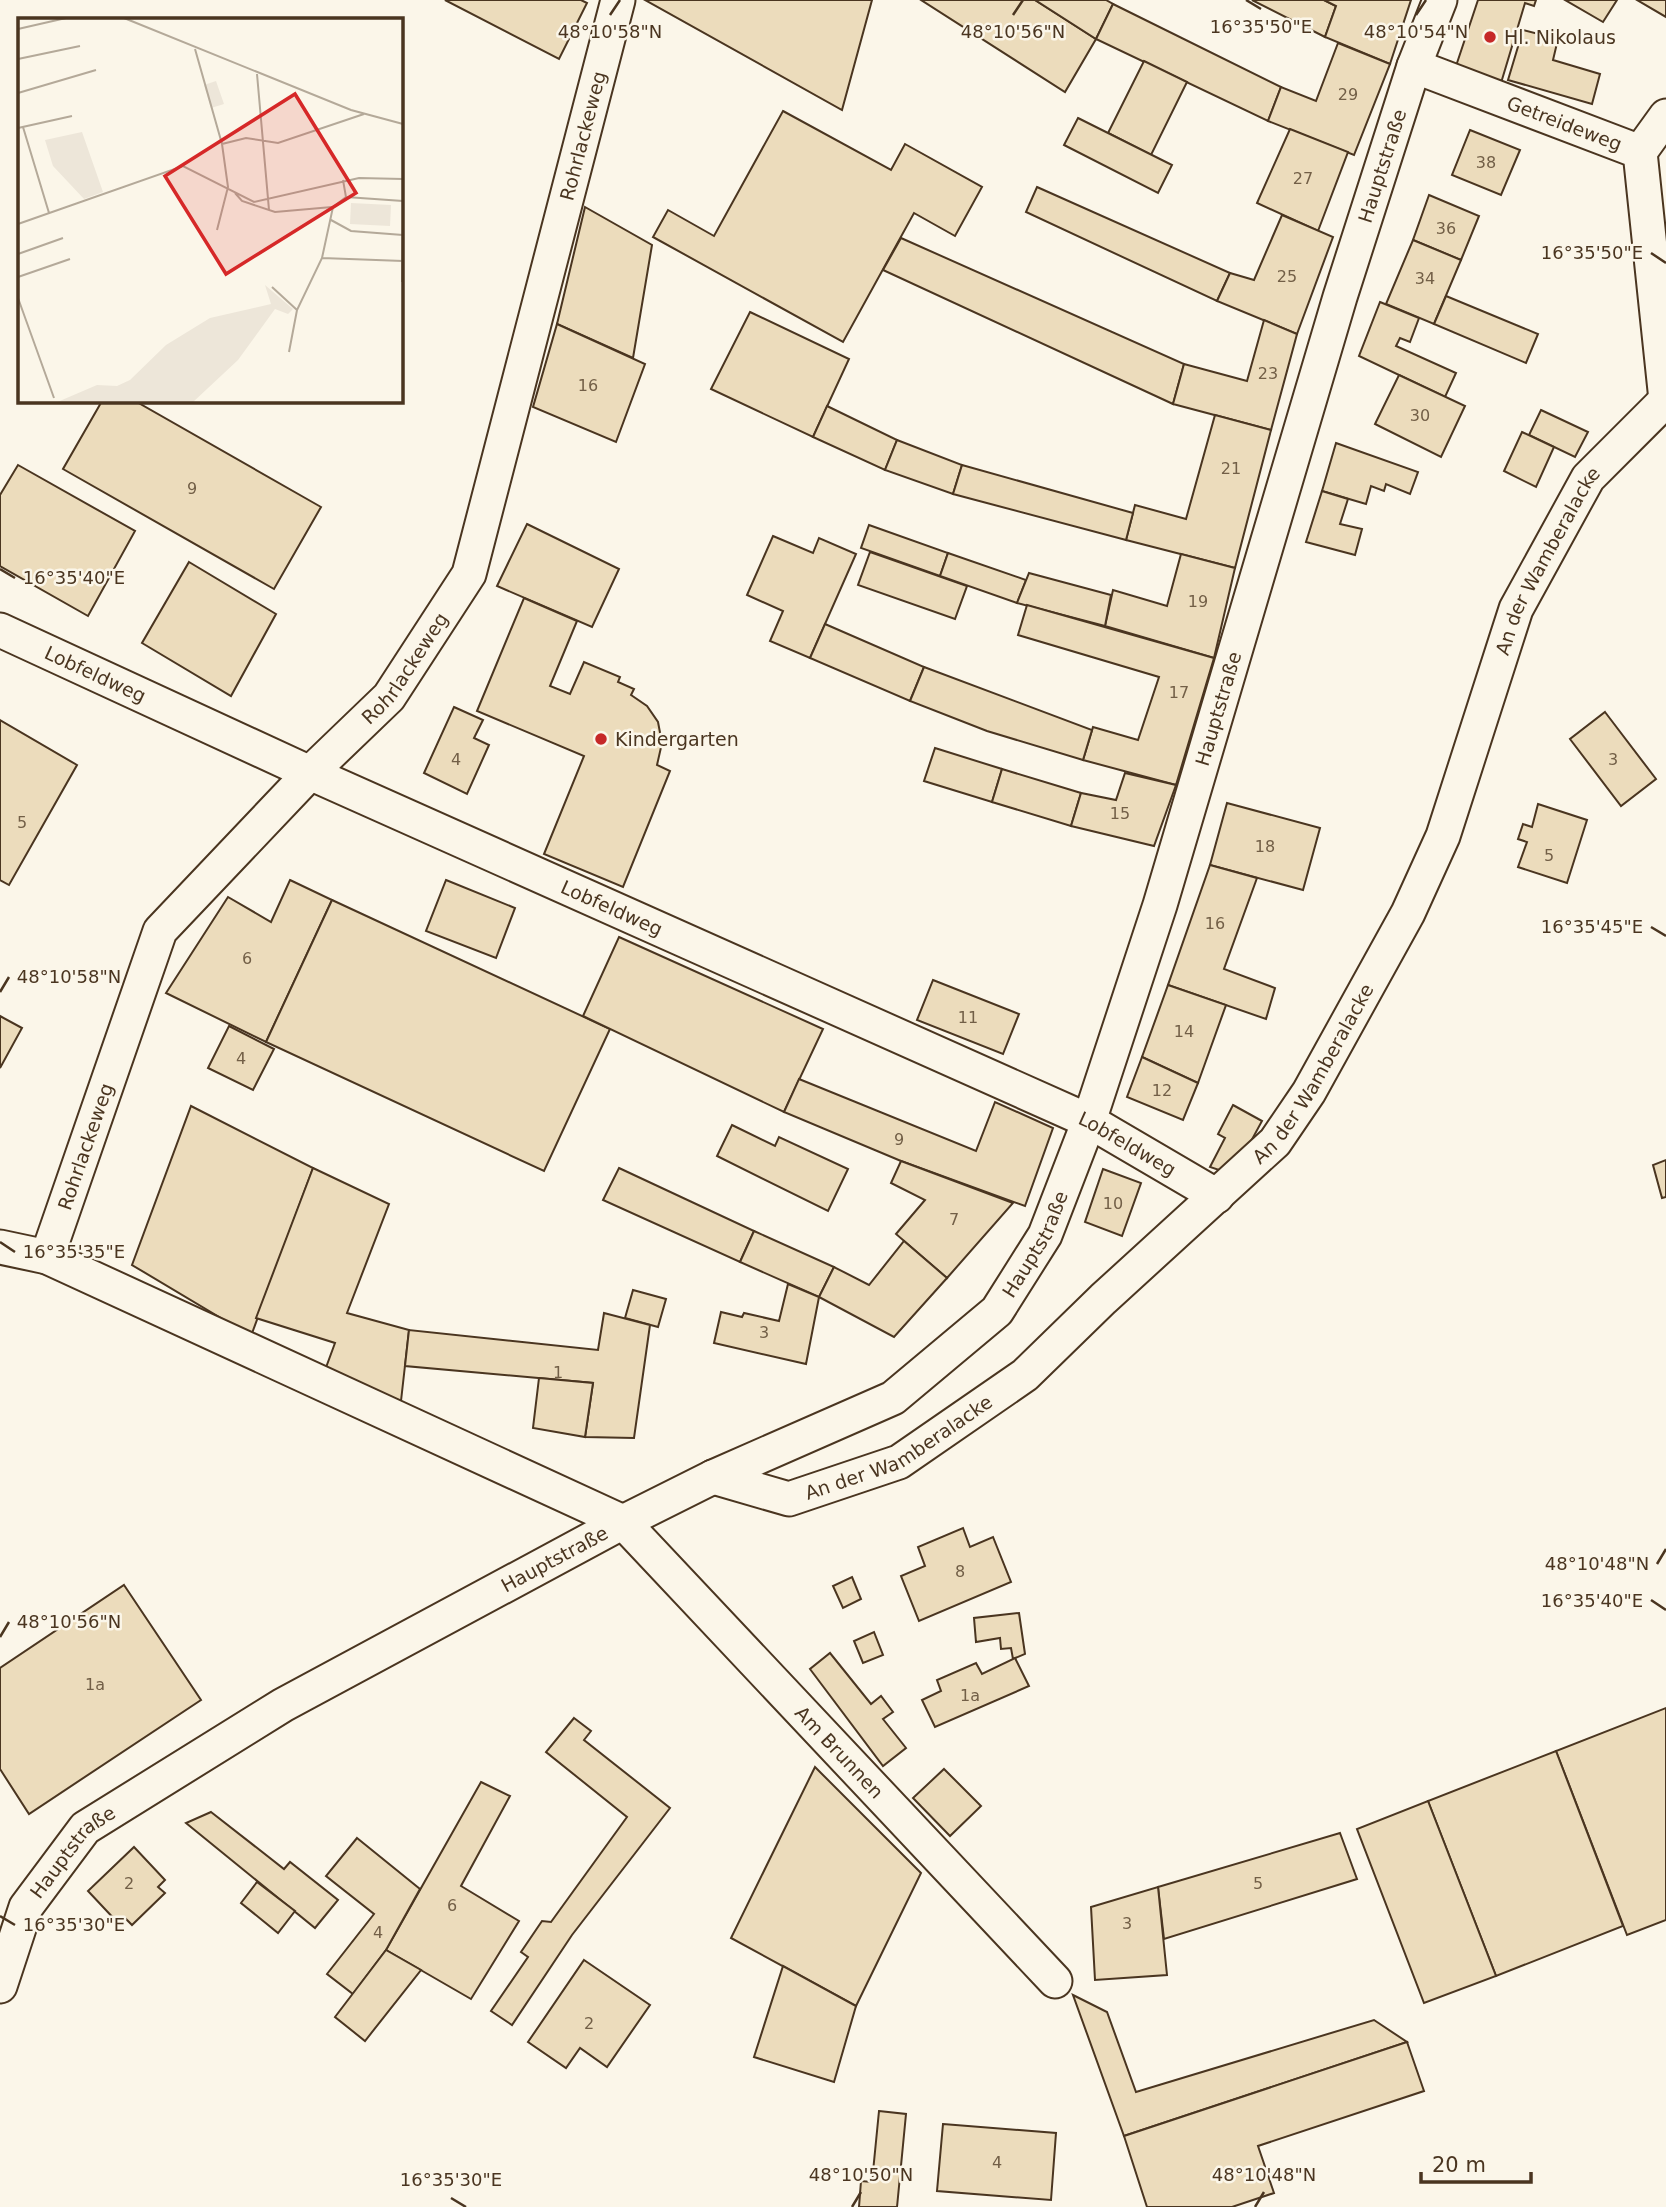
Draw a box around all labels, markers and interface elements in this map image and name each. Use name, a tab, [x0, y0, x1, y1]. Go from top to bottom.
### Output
text: 16°35'50"E	[1210, 16, 1312, 37]
inset map	[18, 18, 402, 402]
text: 48°10'58"N	[558, 21, 662, 42]
text: 48°10'56"N	[961, 21, 1065, 42]
text: 48°10'54"N	[1364, 21, 1468, 42]
place label: Hl. Nikolaus	[1504, 26, 1616, 48]
marker: Hl. Nikolaus	[1482, 29, 1498, 45]
street label: Rohrlackeweg	[555, 69, 610, 203]
house number: 29	[1338, 85, 1358, 104]
street label: Getreideweg	[1504, 91, 1625, 155]
street label: Hauptstraße	[1354, 106, 1410, 225]
house number: 38	[1476, 153, 1496, 172]
house number: 27	[1293, 169, 1313, 188]
house number: 36	[1436, 219, 1456, 238]
text: 16°35'50"E	[1541, 242, 1643, 263]
house number: 25	[1277, 267, 1297, 286]
house number: 34	[1415, 269, 1435, 288]
house number: 23	[1258, 364, 1278, 383]
house number: 16	[578, 376, 598, 395]
house number: 30	[1410, 406, 1430, 425]
house number: 21	[1221, 459, 1241, 478]
street label: An der Wamberalacke	[1491, 462, 1604, 658]
house number: 9	[187, 479, 197, 498]
text: 16°35'40"E	[23, 567, 125, 588]
house number: 19	[1188, 592, 1208, 611]
street label: Rohrlackeweg	[357, 608, 452, 728]
street label: Lobfeldweg	[41, 641, 149, 707]
street label: Hauptstraße	[1191, 649, 1245, 768]
house number: 17	[1169, 683, 1189, 702]
place label: Kindergarten	[615, 728, 739, 750]
marker: Kindergarten	[593, 731, 609, 747]
house number: 4	[451, 750, 461, 769]
house number: 3	[1608, 750, 1618, 769]
house number: 15	[1110, 804, 1130, 823]
house number: 5	[17, 813, 27, 832]
house number: 18	[1255, 837, 1275, 856]
house number: 5	[1544, 846, 1554, 865]
street label: Lobfeldweg	[558, 876, 666, 940]
house number: 16	[1205, 914, 1225, 933]
text: 16°35'45"E	[1541, 916, 1643, 937]
house number: 6	[242, 949, 252, 968]
text: 48°10'58"N	[17, 966, 121, 987]
street label: An der Wamberalacke	[1248, 980, 1378, 1168]
house number: 11	[958, 1008, 978, 1027]
house number: 14	[1174, 1022, 1194, 1041]
house number: 4	[236, 1049, 246, 1068]
street label: Rohrlackeweg	[53, 1080, 117, 1213]
house number: 12	[1152, 1081, 1172, 1100]
street label: Lobfeldweg	[1075, 1107, 1180, 1180]
house number: 9	[894, 1130, 904, 1149]
street label: Hauptstraße	[997, 1188, 1072, 1301]
house number: 10	[1103, 1194, 1123, 1213]
house number: 7	[949, 1210, 959, 1229]
text: 16°35'35"E	[23, 1241, 125, 1262]
house number: 3	[759, 1323, 769, 1342]
house number: 1	[553, 1363, 563, 1382]
street label: An der Wamberalacke	[802, 1390, 996, 1504]
street label: Hauptstraße	[497, 1521, 612, 1597]
text: 48°10'48"N	[1545, 1553, 1649, 1574]
house number: 8	[955, 1562, 965, 1581]
text: 16°35'40"E	[1541, 1590, 1643, 1611]
text: 48°10'56"N	[17, 1611, 121, 1632]
house number: 1a	[85, 1675, 105, 1694]
house number: 1a	[960, 1686, 980, 1705]
street label: Am Brunnen	[791, 1701, 888, 1803]
street label: Hauptstraße	[25, 1801, 119, 1903]
house number: 2	[124, 1874, 134, 1893]
house number: 5	[1253, 1874, 1263, 1893]
house number: 6	[447, 1896, 457, 1915]
text: 16°35'30"E	[23, 1914, 125, 1935]
house number: 3	[1122, 1914, 1132, 1933]
house number: 4	[373, 1923, 383, 1942]
house number: 2	[584, 2014, 594, 2033]
scale bar	[1421, 2140, 1531, 2184]
house number: 4	[992, 2153, 1002, 2172]
text: 20 m	[1432, 2153, 1486, 2177]
text: 48°10'50"N	[809, 2164, 913, 2185]
text: 48°10'48"N	[1212, 2164, 1316, 2185]
text: 16°35'30"E	[400, 2169, 502, 2190]

